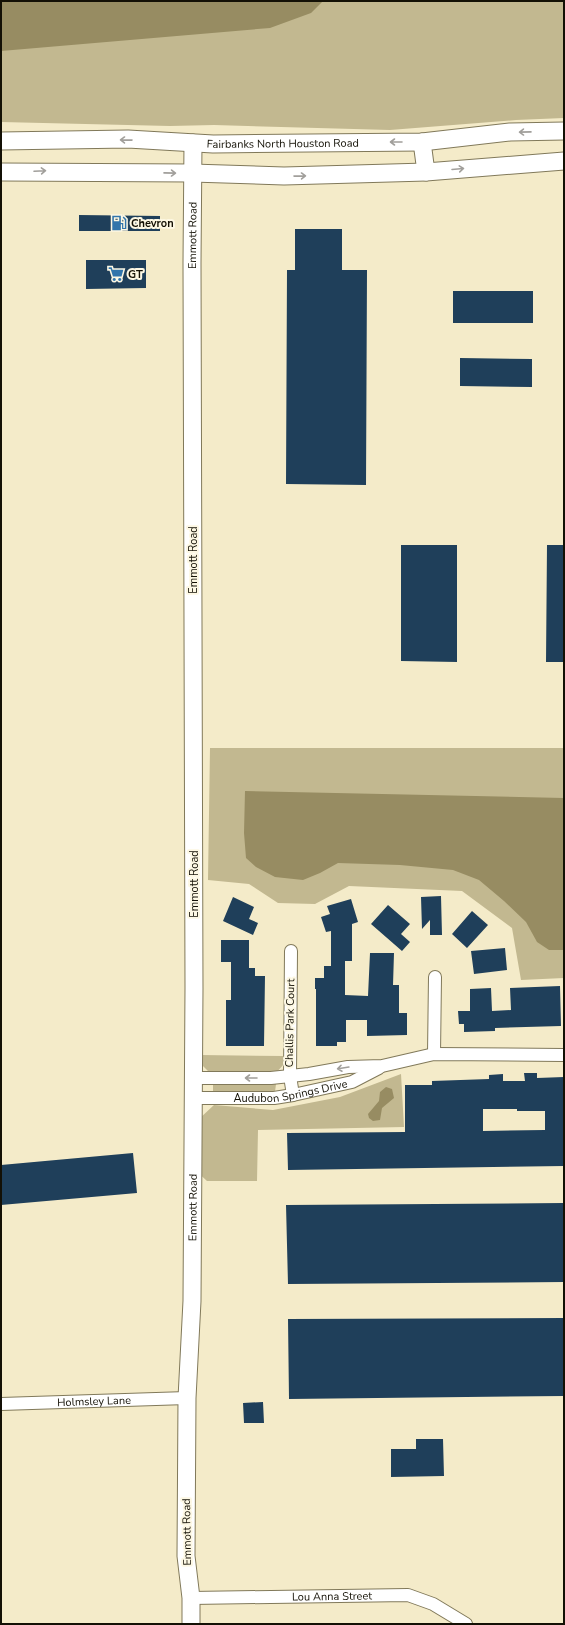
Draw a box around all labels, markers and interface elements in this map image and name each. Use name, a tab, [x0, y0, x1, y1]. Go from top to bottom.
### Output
one-way arrow	[519, 128, 532, 136]
street label: Fairbanks North Houston Road	[206, 135, 359, 152]
one-way arrow	[120, 136, 133, 144]
one-way arrow	[390, 139, 403, 146]
one-way arrow	[451, 165, 464, 173]
one-way arrow	[33, 168, 46, 175]
one-way arrow	[163, 169, 176, 177]
one-way arrow	[293, 172, 306, 179]
street label: Emmott Road	[184, 202, 200, 269]
fuel station icon: Chevron	[110, 214, 128, 232]
place label: Chevron	[131, 216, 174, 231]
supermarket icon: GT	[107, 265, 125, 283]
place label: GT	[128, 267, 143, 282]
street label: Emmott Road	[186, 526, 201, 594]
street label: Emmott Road	[187, 850, 202, 918]
street label: Challis Park Court	[282, 978, 298, 1068]
one-way arrow	[337, 1064, 350, 1072]
one-way arrow	[245, 1074, 258, 1082]
street label: Audubon Springs Drive	[233, 1076, 349, 1106]
street label: Emmott Road	[185, 1174, 200, 1241]
street label: Holmsley Lane	[57, 1392, 131, 1410]
street label: Emmott Road	[179, 1498, 195, 1566]
street label: Lou Anna Street	[292, 1588, 372, 1604]

